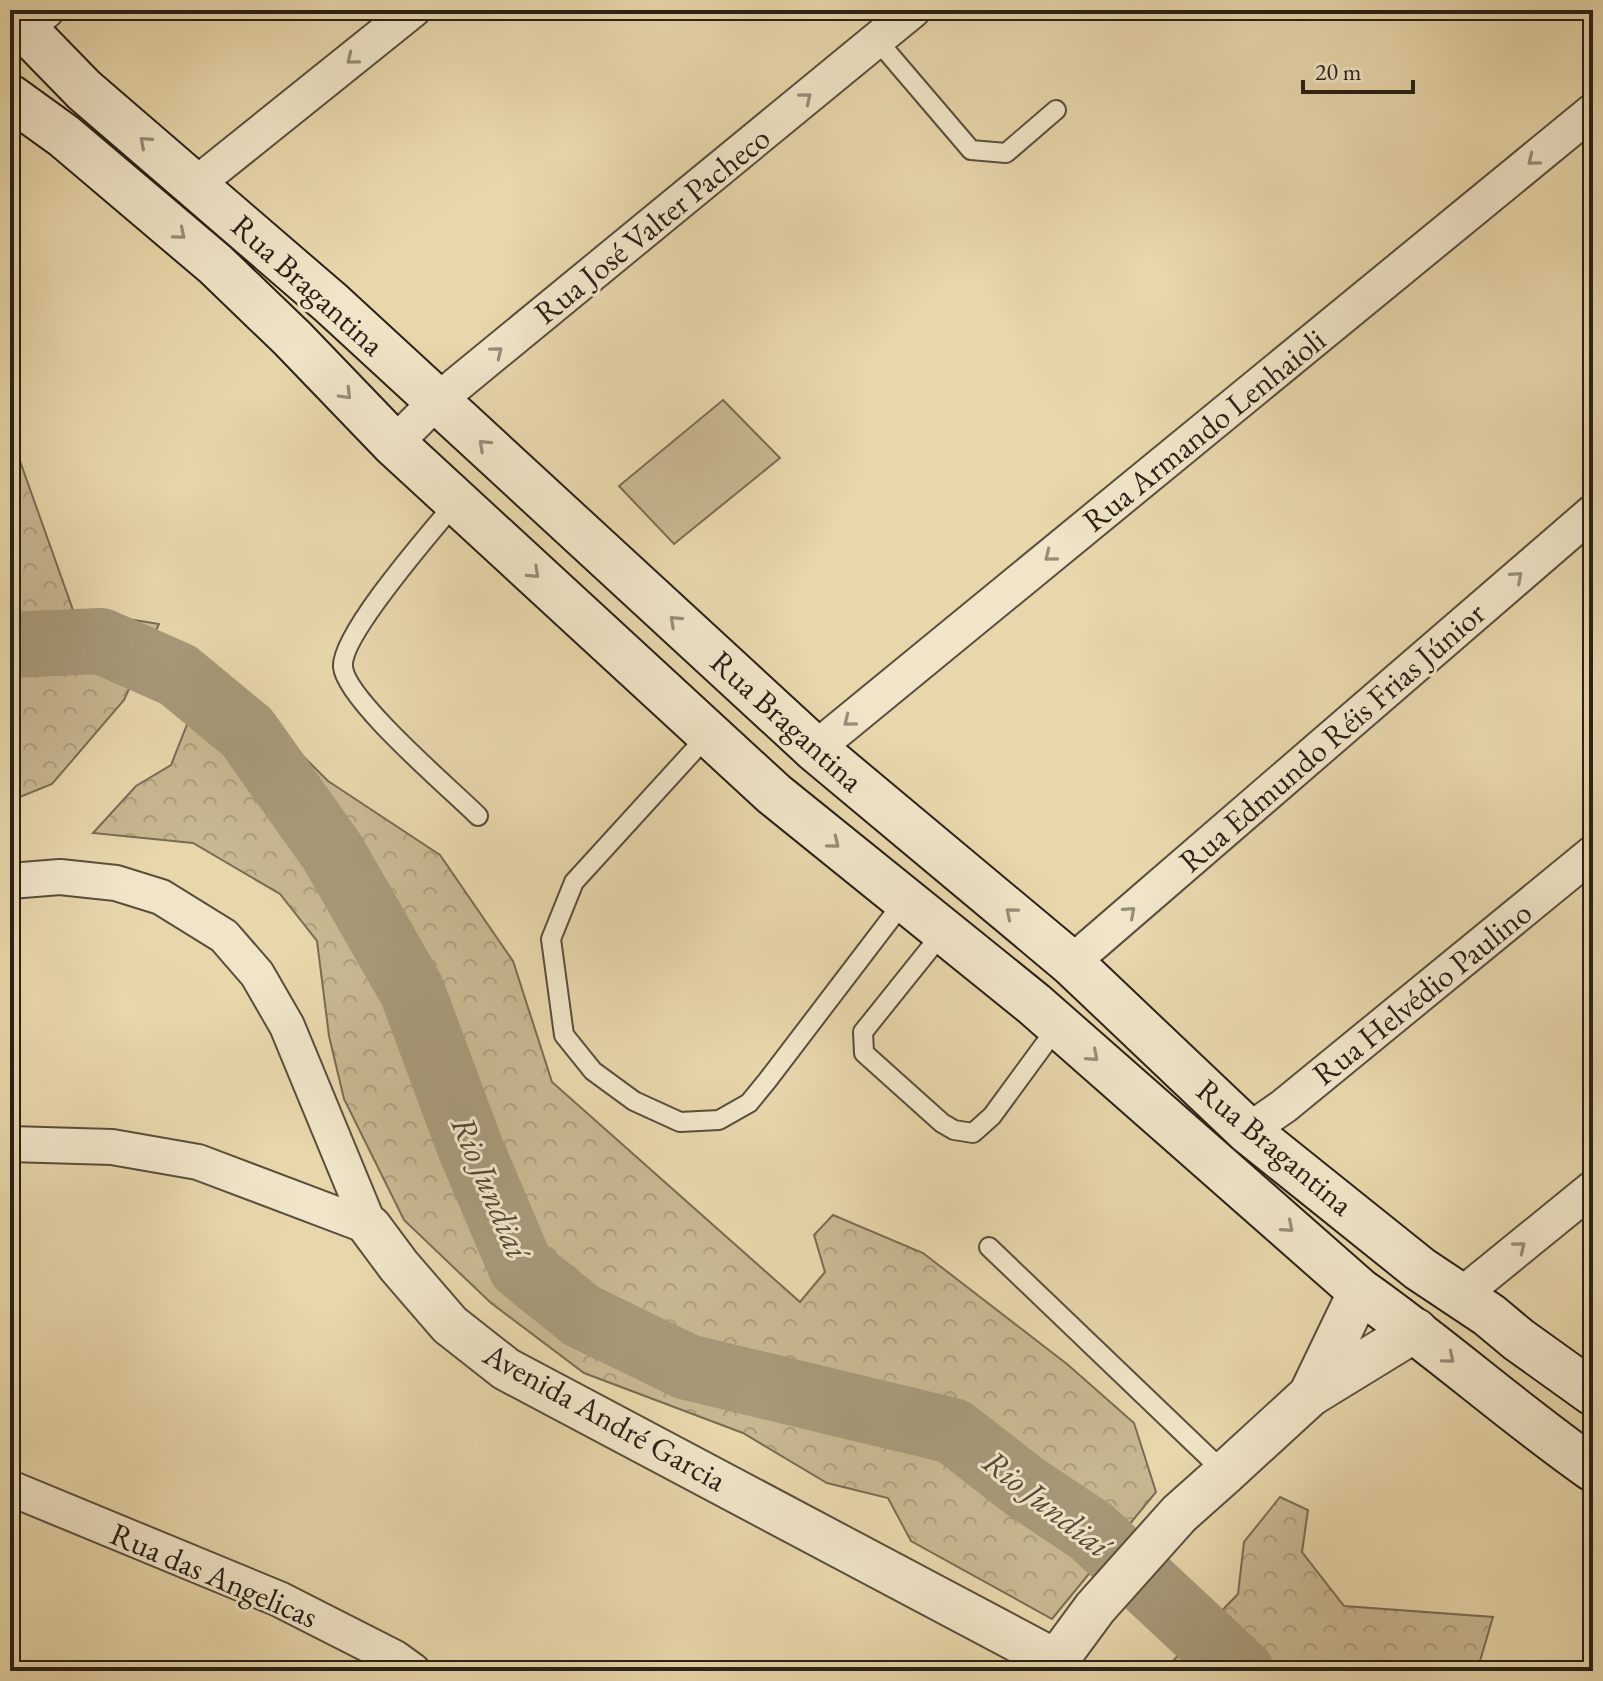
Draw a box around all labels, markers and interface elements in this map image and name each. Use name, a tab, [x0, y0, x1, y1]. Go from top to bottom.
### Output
scale bar	[1303, 44, 1413, 94]
one-way arrow	[347, 49, 361, 64]
text: 20 m	[1315, 56, 1362, 87]
one-way arrow	[797, 93, 812, 108]
street label: Rua José Valter Pacheco	[525, 117, 779, 333]
one-way arrow	[140, 137, 154, 152]
one-way arrow	[1527, 151, 1542, 165]
street label: Rua Bragantina	[223, 205, 394, 365]
one-way arrow	[170, 224, 185, 239]
street label: Rua Armando Lenhaioli	[1074, 319, 1334, 541]
one-way arrow	[488, 347, 502, 362]
one-way arrow	[337, 385, 351, 399]
one-way arrow	[479, 439, 493, 454]
one-way arrow	[1045, 546, 1059, 561]
one-way arrow	[525, 564, 540, 578]
one-way arrow	[1508, 572, 1523, 587]
street label: Rua Edmundo Réis Frias Júnior	[1170, 592, 1494, 882]
one-way arrow	[670, 616, 685, 630]
street label: Rua Bragantina	[702, 641, 873, 801]
one-way arrow	[844, 711, 858, 726]
one-way arrow	[825, 833, 840, 847]
street label: Rua Helvédio Paulino	[1304, 892, 1540, 1094]
one-way arrow	[1120, 907, 1135, 921]
one-way arrow	[1006, 908, 1020, 923]
one-way arrow	[1083, 1046, 1098, 1060]
street label: Rua Bragantina	[1188, 1069, 1362, 1225]
water label: Rio Jundiaí	[441, 1109, 542, 1268]
one-way arrow	[1278, 1218, 1293, 1232]
one-way arrow	[1511, 1243, 1526, 1257]
street label: Avenida André Garcia	[475, 1332, 734, 1501]
one-way arrow	[1440, 1348, 1455, 1363]
water label: Rio Jundiaí	[974, 1439, 1122, 1569]
street label: Rua das Angelicas	[104, 1512, 324, 1638]

